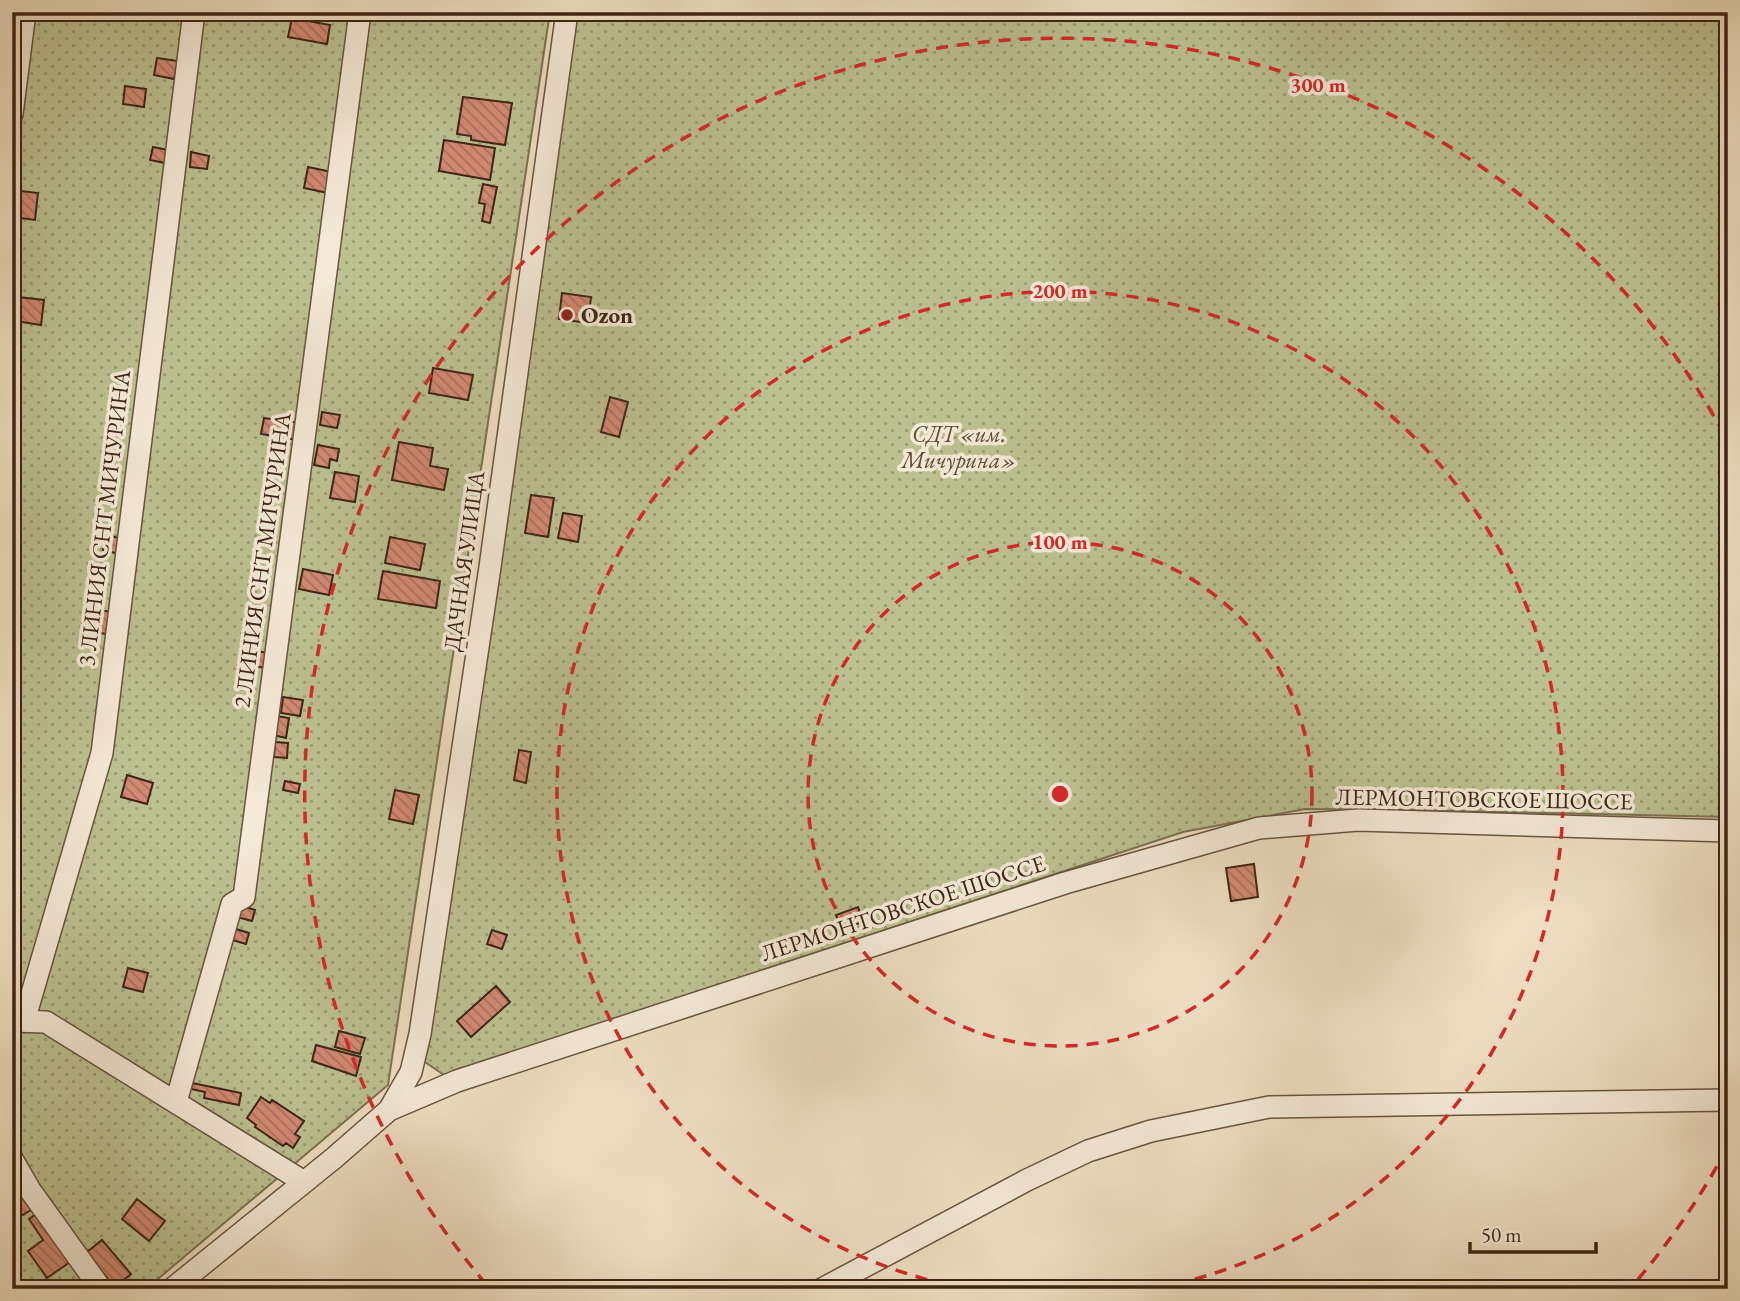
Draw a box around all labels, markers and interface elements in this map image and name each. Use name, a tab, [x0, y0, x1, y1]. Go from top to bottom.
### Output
text: 300 m	[1290, 71, 1346, 98]
text: 200 m	[1032, 277, 1088, 304]
place label: Ozon	[581, 300, 633, 330]
marker: Ozon	[559, 307, 575, 323]
street label: 3 ЛИНИЯ СНТ МИЧУРИНА	[71, 367, 137, 668]
street label: 2 ЛИНИЯ СНТ МИЧУРИНА	[226, 409, 298, 709]
park label: СДТ «им. Мичурина»	[900, 419, 1016, 475]
street label: ДАЧНАЯ УЛИЦА	[437, 468, 492, 653]
text: 100 m	[1032, 528, 1088, 555]
street label: ЛЕРМОНТОВСКОЕ ШОССЕ	[1335, 781, 1633, 817]
centre of rings	[1048, 782, 1072, 806]
street label: ЛЕРМОНТОВСКОЕ ШОССЕ	[757, 848, 1049, 968]
scale bar	[1470, 1210, 1596, 1254]
text: 50 m	[1481, 1221, 1522, 1248]

